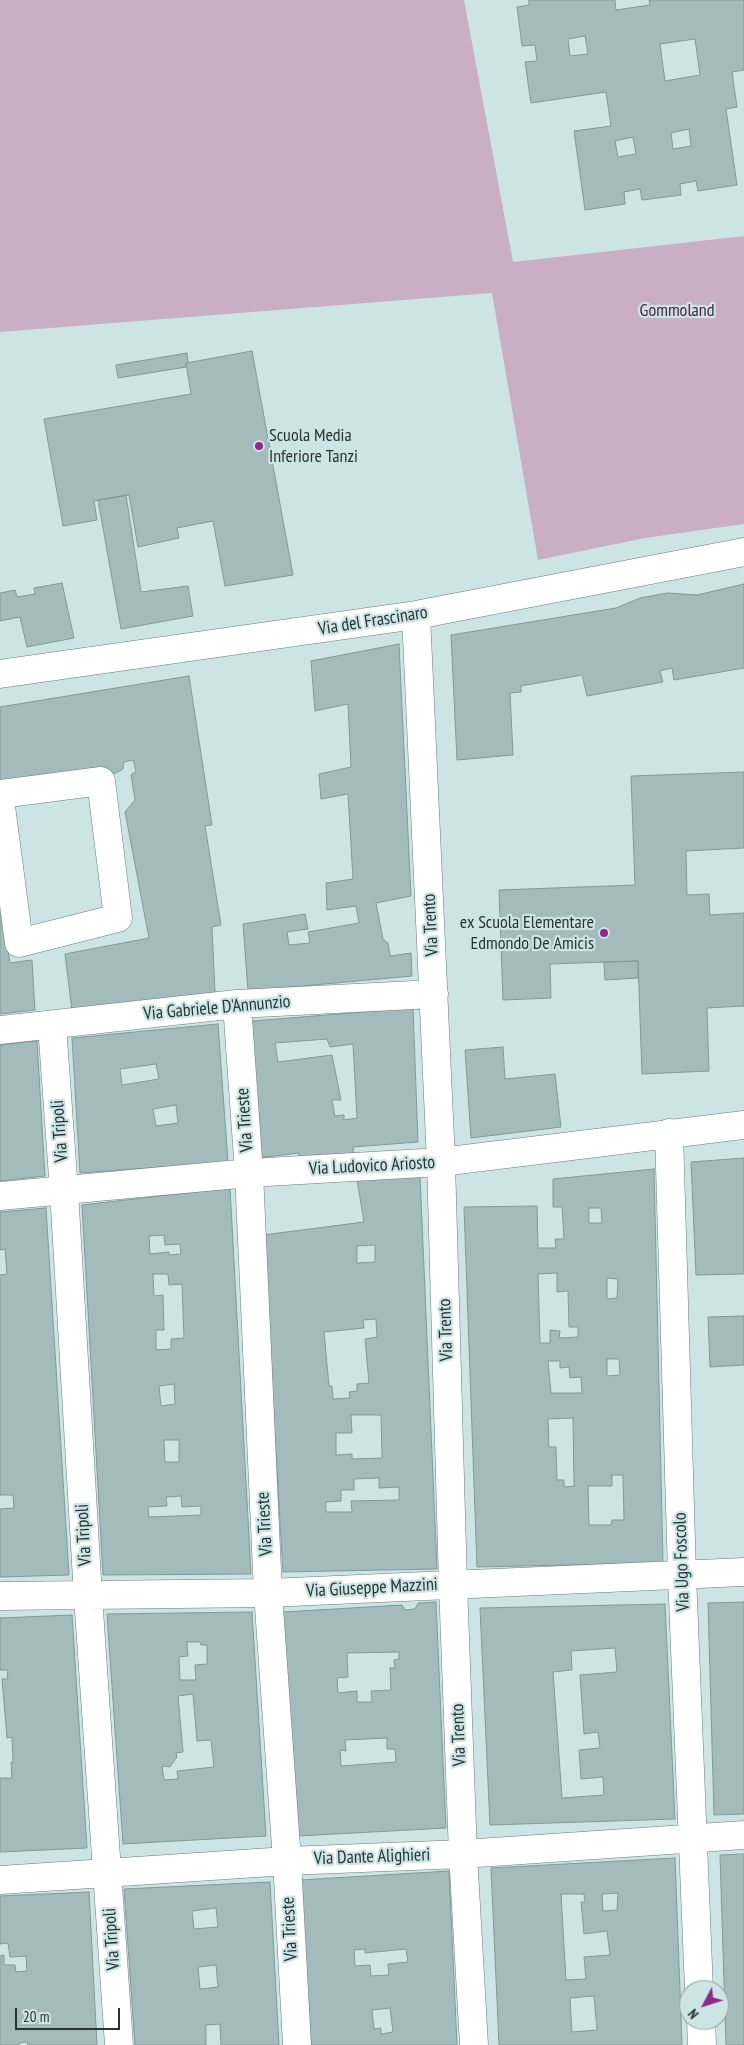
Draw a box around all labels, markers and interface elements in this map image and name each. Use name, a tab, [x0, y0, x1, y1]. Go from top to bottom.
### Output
park label: Gommoland	[640, 300, 714, 322]
place label: Scuola Media Inferiore Tanzi	[269, 425, 358, 468]
marker: Scuola Media Inferiore Tanzi	[253, 440, 265, 452]
street label: Via del Frascinaro	[317, 602, 429, 640]
street label: Via Trento	[419, 893, 443, 957]
place label: ex Scuola Elementare Edmondo De Amicis	[460, 912, 594, 954]
marker: ex Scuola Elementare Edmondo De Amicis	[598, 927, 610, 939]
street label: Via Gabriele D'Annunzio	[143, 991, 291, 1025]
street label: Via Trieste	[232, 1087, 258, 1153]
street label: Via Tripoli	[47, 1099, 73, 1163]
street label: Via Ludovico Ariosto	[308, 1152, 436, 1180]
street label: Via Trento	[434, 1298, 458, 1362]
street label: Via Trieste	[253, 1491, 277, 1557]
street label: Via Tripoli	[72, 1503, 96, 1567]
street label: Via Ugo Foscolo	[669, 1512, 695, 1612]
street label: Via Giuseppe Mazzini	[306, 1574, 438, 1602]
street label: Via Trento	[447, 1703, 471, 1767]
street label: Via Dante Alighieri	[313, 1844, 431, 1870]
street label: Via Trieste	[278, 1896, 302, 1962]
street label: Via Tripoli	[99, 1907, 125, 1971]
north arrow	[679, 1980, 729, 2030]
scale bar	[18, 1998, 122, 2030]
text: N	[684, 2005, 703, 2023]
text: 20 m	[23, 2007, 49, 2026]

